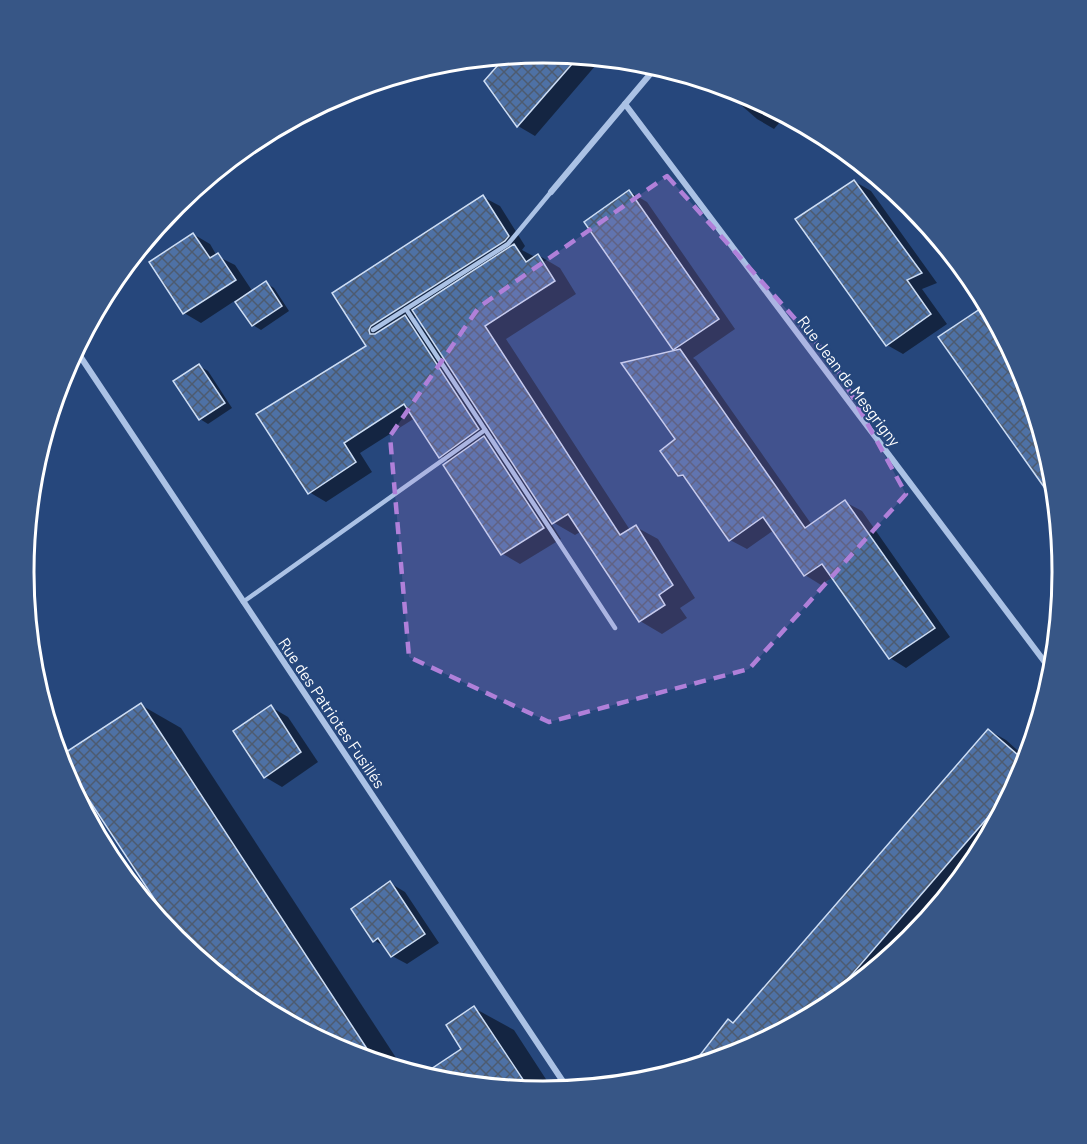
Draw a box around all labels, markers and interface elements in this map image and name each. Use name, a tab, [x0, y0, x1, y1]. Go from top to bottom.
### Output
street label: Rue Jean de Mesgrigny	[794, 312, 905, 450]
street label: Rue des Patriotes Fusillés	[275, 634, 390, 792]

